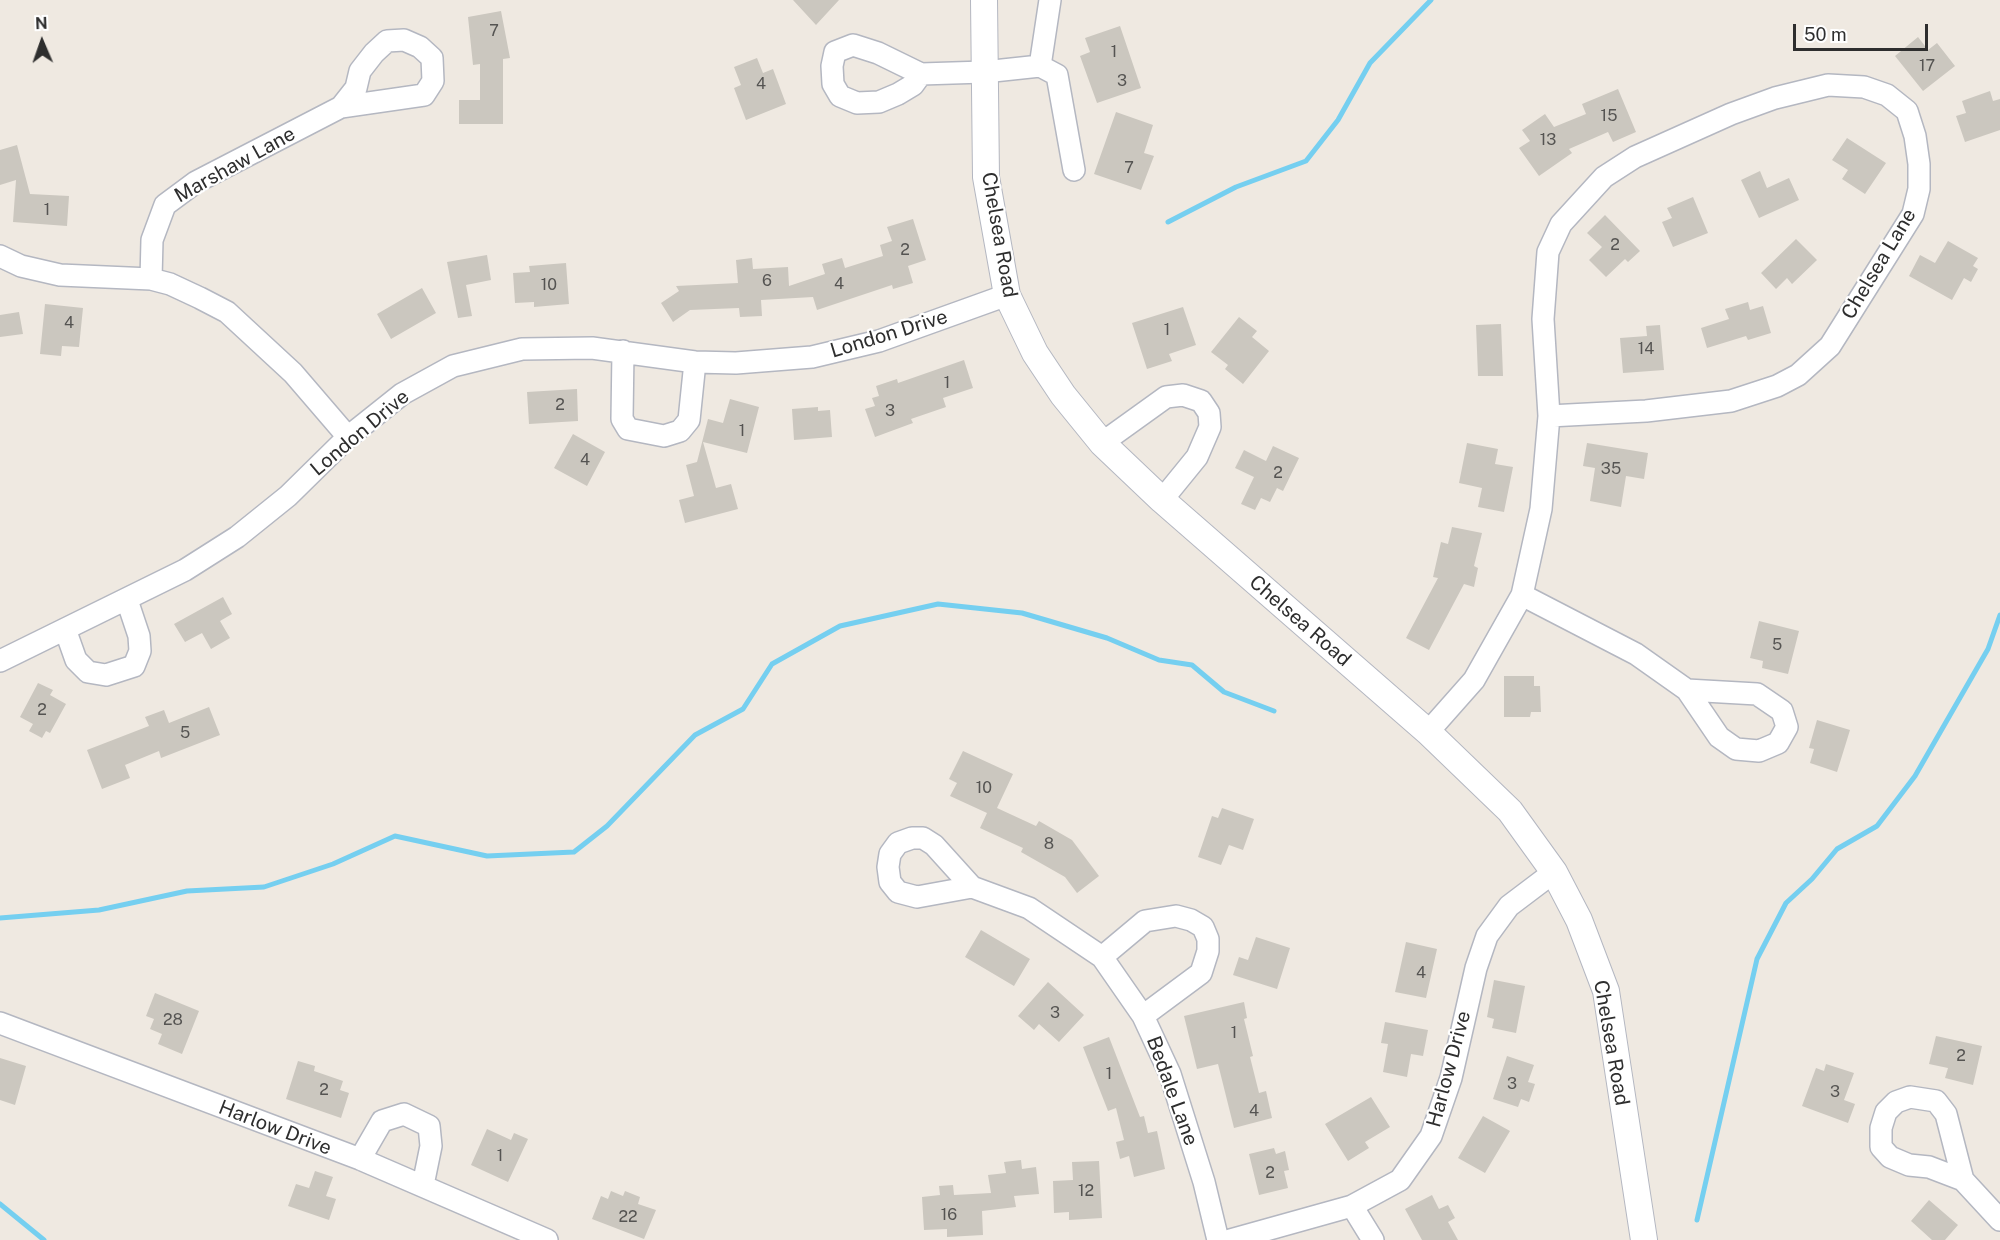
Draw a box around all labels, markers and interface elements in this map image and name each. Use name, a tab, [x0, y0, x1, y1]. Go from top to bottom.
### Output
north arrow	[12, 12, 72, 72]
scale bar	[1796, 12, 1931, 50]
text: N	[35, 14, 48, 33]
house number: 7	[489, 21, 499, 41]
text: 50 m	[1804, 24, 1847, 45]
house number: 1	[1111, 42, 1117, 62]
house number: 17	[1919, 56, 1935, 76]
house number: 3	[1117, 71, 1127, 91]
house number: 4	[756, 74, 766, 94]
house number: 15	[1601, 106, 1617, 126]
street label: Marshaw Lane	[170, 122, 300, 208]
house number: 13	[1540, 130, 1556, 150]
house number: 7	[1124, 158, 1134, 178]
street label: Chelsea Road	[976, 170, 1022, 300]
house number: 1	[44, 200, 50, 220]
street label: Chelsea Lane	[1837, 204, 1921, 324]
house number: 2	[1610, 235, 1620, 255]
house number: 2	[900, 240, 910, 260]
house number: 6	[762, 271, 772, 291]
house number: 4	[834, 274, 844, 294]
house number: 10	[541, 275, 557, 295]
street label: London Drive	[827, 305, 951, 363]
house number: 4	[64, 313, 74, 333]
house number: 1	[1164, 320, 1170, 340]
house number: 14	[1638, 339, 1654, 359]
house number: 1	[944, 373, 950, 393]
street label: London Drive	[306, 385, 414, 481]
house number: 2	[555, 395, 565, 415]
house number: 3	[885, 401, 895, 421]
house number: 1	[739, 421, 745, 441]
house number: 4	[580, 450, 590, 470]
house number: 35	[1601, 459, 1621, 479]
house number: 2	[1273, 463, 1283, 483]
street label: Chelsea Road	[1244, 570, 1356, 672]
house number: 5	[1772, 635, 1782, 655]
house number: 2	[37, 700, 47, 720]
house number: 5	[180, 723, 190, 743]
house number: 10	[976, 778, 992, 798]
house number: 8	[1044, 834, 1054, 854]
house number: 4	[1416, 963, 1426, 983]
street label: Chelsea Road	[1588, 978, 1634, 1108]
house number: 3	[1050, 1003, 1060, 1023]
street label: Harlow Drive	[1422, 1008, 1476, 1130]
house number: 28	[163, 1010, 183, 1030]
house number: 1	[1231, 1023, 1237, 1043]
street label: Bedale Lane	[1141, 1033, 1203, 1149]
house number: 2	[1956, 1046, 1966, 1066]
house number: 1	[1106, 1064, 1112, 1084]
house number: 3	[1507, 1074, 1517, 1094]
house number: 2	[319, 1080, 329, 1100]
house number: 3	[1830, 1082, 1840, 1102]
street label: Harlow Drive	[215, 1095, 335, 1161]
house number: 4	[1249, 1101, 1259, 1121]
house number: 1	[497, 1146, 503, 1166]
house number: 2	[1265, 1163, 1275, 1183]
house number: 12	[1078, 1181, 1094, 1201]
house number: 16	[941, 1205, 957, 1225]
house number: 22	[618, 1207, 638, 1227]

